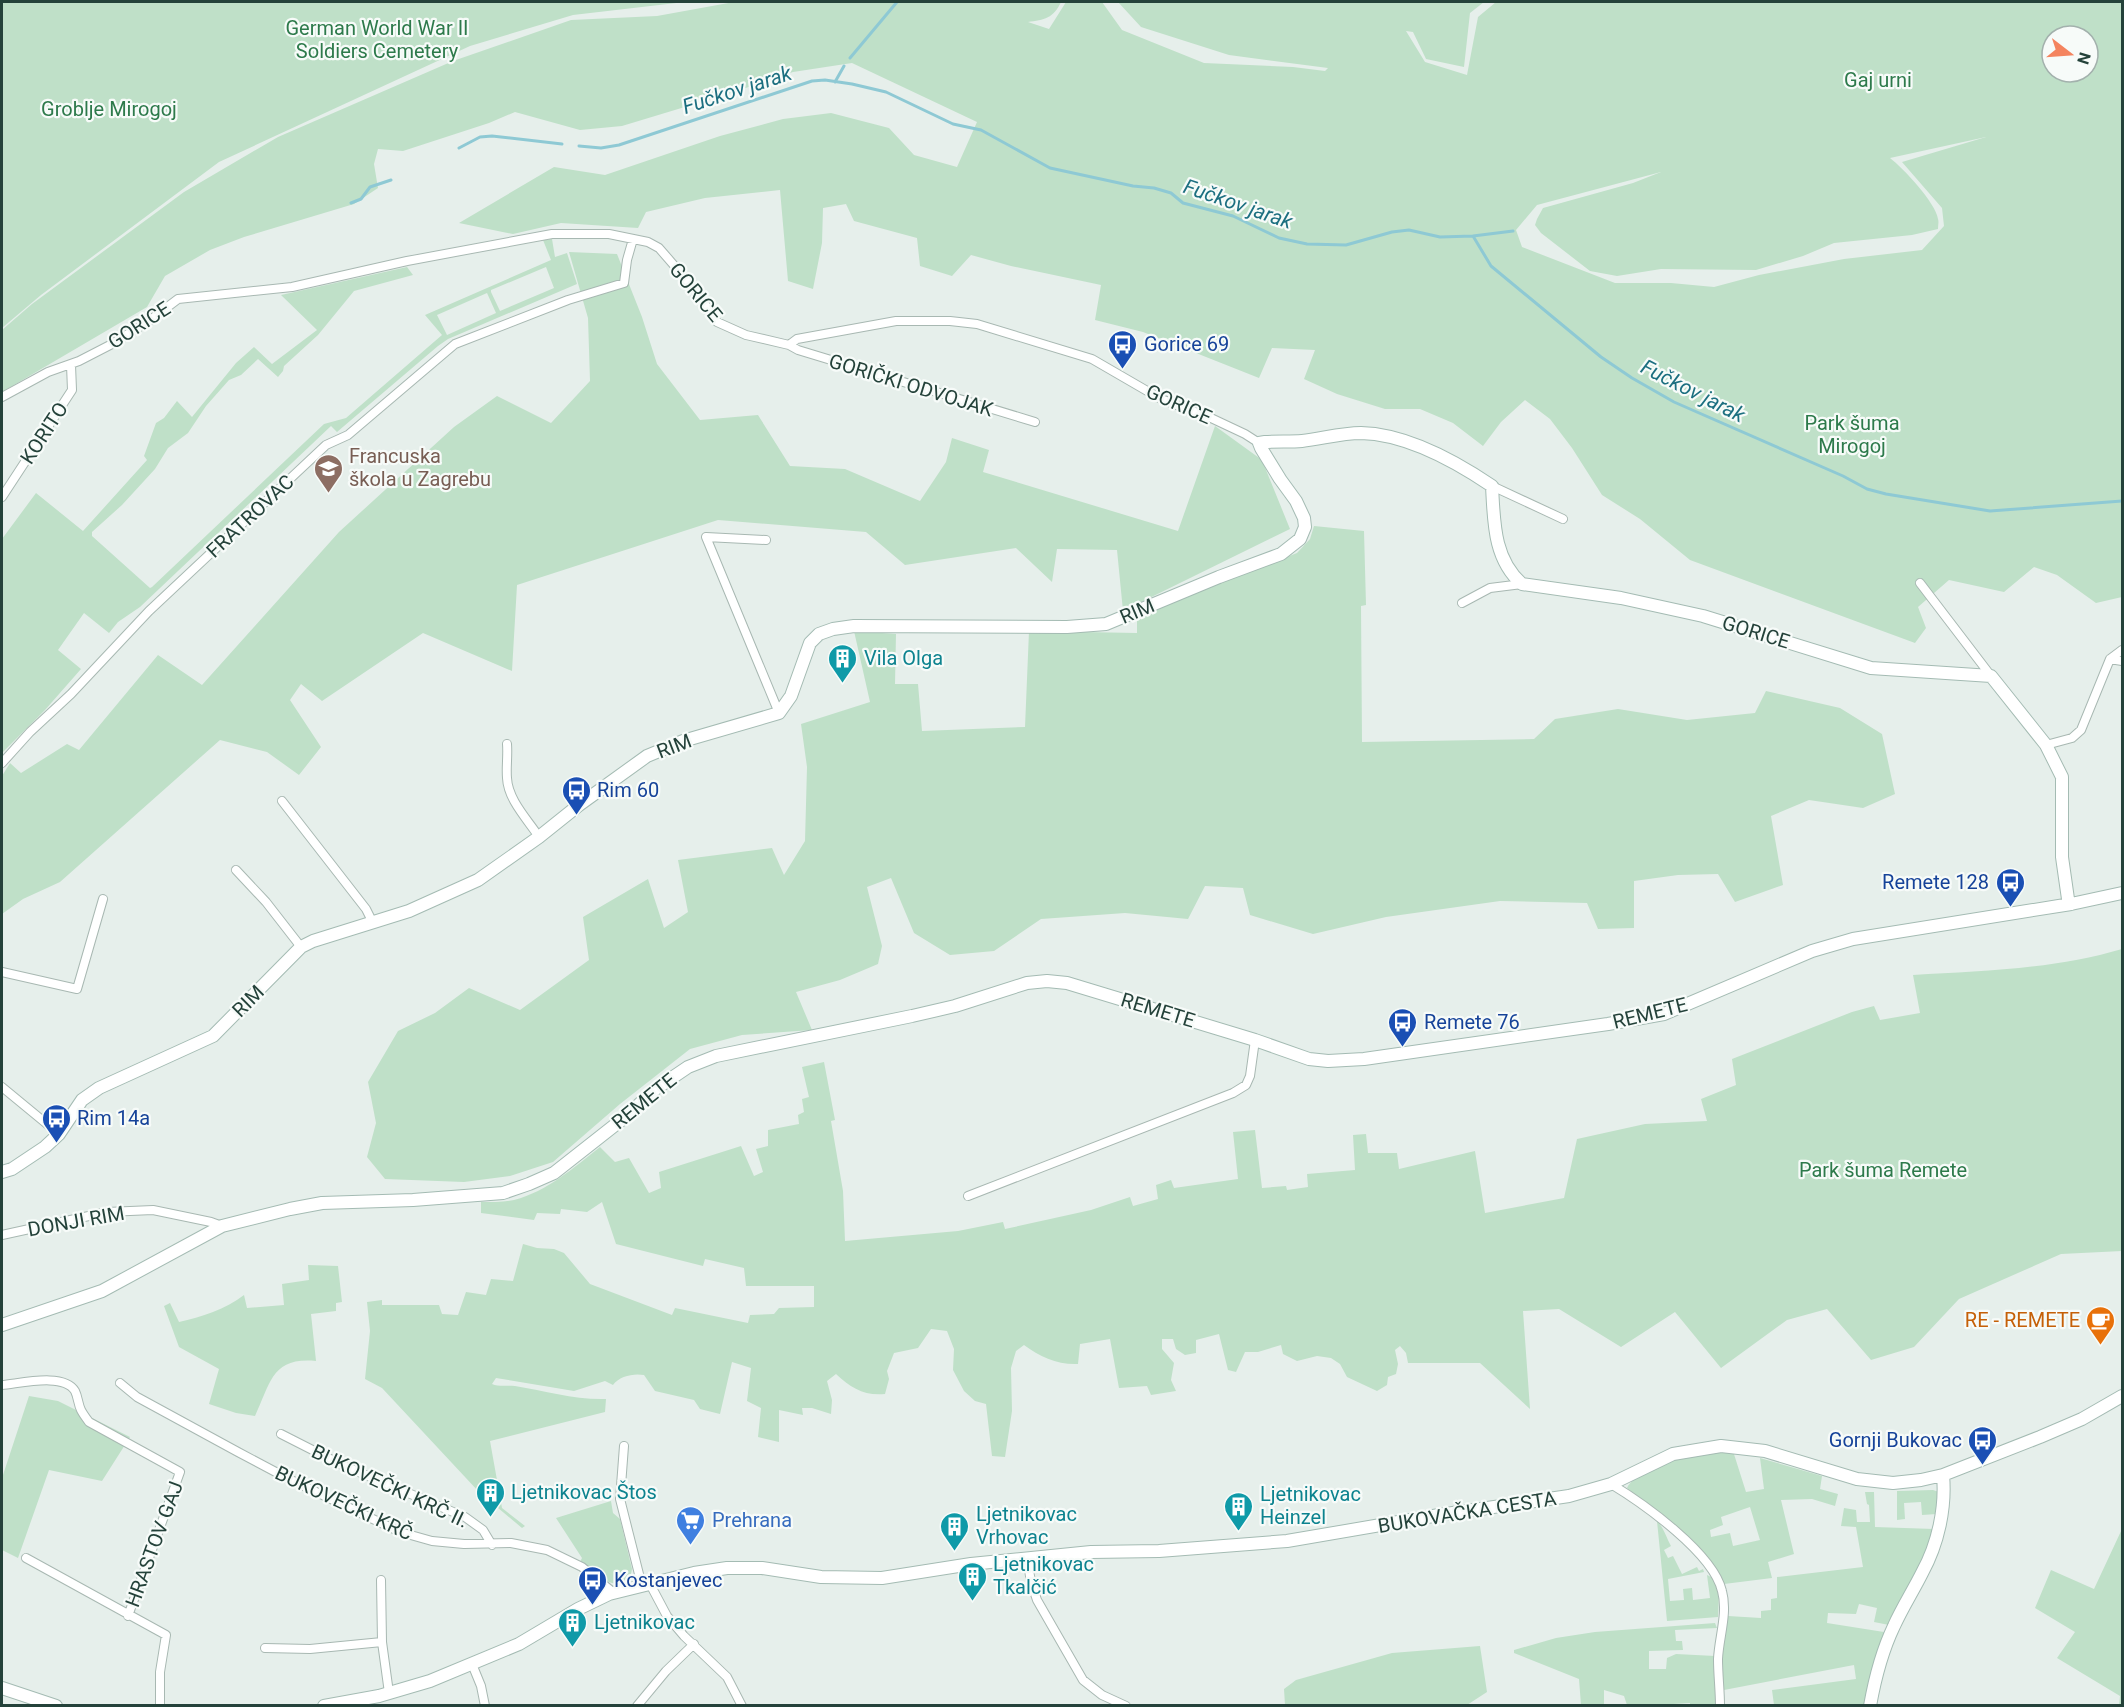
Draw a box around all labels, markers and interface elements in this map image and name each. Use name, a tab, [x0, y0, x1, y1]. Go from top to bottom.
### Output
park label: German World War II Soldiers Cemetery	[285, 16, 469, 63]
north arrow	[2040, 24, 2100, 84]
text: N	[2073, 50, 2095, 66]
water label: Fučkov jarak	[679, 61, 795, 119]
park label: Gaj urni	[1844, 68, 1912, 92]
park label: Groblje Mirogoj	[41, 97, 177, 121]
water label: Fučkov jarak	[1180, 174, 1296, 234]
street label: GORICE	[664, 258, 728, 326]
street label: GORICE	[103, 296, 175, 354]
bus stop icon: Gorice 69	[1107, 328, 1139, 370]
place label: Gorice 69	[1144, 332, 1229, 356]
street label: GORIČKI ODVOJAK	[826, 349, 996, 422]
water label: Fučkov jarak	[1637, 355, 1750, 428]
street label: GORICE	[1142, 379, 1216, 429]
street label: KORITO	[15, 398, 73, 468]
park label: Park šuma Mirogoj	[1804, 411, 1900, 458]
place label: Francuska škola u Zagrebu	[349, 444, 491, 491]
school or university icon: Francuska škola u Zagrebu	[312, 452, 344, 494]
street label: FRATROVAC	[201, 469, 299, 563]
street label: RIM	[1116, 593, 1158, 629]
street label: GORICE	[1719, 610, 1793, 654]
building icon: Vila Olga	[827, 642, 859, 684]
place label: Vila Olga	[864, 646, 943, 670]
street label: RIM	[653, 728, 695, 764]
bus stop icon: Rim 60	[560, 774, 592, 816]
place label: Rim 60	[597, 778, 659, 802]
bus stop icon: Remete 128	[1994, 866, 2026, 908]
place label: Remete 128	[1882, 870, 1989, 894]
street label: RIM	[227, 980, 269, 1022]
street label: REMETE	[1118, 987, 1198, 1033]
street label: REMETE	[1610, 992, 1690, 1034]
bus stop icon: Remete 76	[1387, 1006, 1419, 1048]
place label: Remete 76	[1424, 1010, 1520, 1034]
street label: REMETE	[607, 1068, 681, 1134]
bus stop icon: Rim 14a	[40, 1102, 72, 1144]
place label: Rim 14a	[77, 1106, 150, 1130]
park label: Park šuma Remete	[1799, 1158, 1967, 1182]
street label: DONJI RIM	[26, 1201, 126, 1241]
cafe icon: RE - REMETE	[2085, 1304, 2117, 1346]
place label: RE - REMETE	[1965, 1308, 2080, 1332]
bus stop icon: Gornji Bukovac	[1967, 1424, 1999, 1466]
place label: Gornji Bukovac	[1829, 1428, 1962, 1452]
street label: BUKOVEČKI KRČ II.	[308, 1439, 472, 1533]
street label: BUKOVEČKI KRČ	[271, 1461, 417, 1545]
building icon: Ljetnikovac Štos	[474, 1476, 506, 1518]
street label: HRASTOV GAJ	[120, 1478, 188, 1610]
place label: Ljetnikovac Štos	[511, 1480, 657, 1504]
place label: Ljetnikovac Heinzel	[1260, 1482, 1361, 1529]
street label: BUKOVAČKA CESTA	[1376, 1486, 1558, 1538]
building icon: Ljetnikovac Heinzel	[1223, 1490, 1255, 1532]
place label: Ljetnikovac Vrhovac	[976, 1502, 1077, 1549]
supermarket icon: Prehrana	[675, 1504, 707, 1546]
place label: Prehrana	[712, 1508, 792, 1532]
building icon: Ljetnikovac Vrhovac	[939, 1510, 971, 1552]
place label: Ljetnikovac Tkalčić	[993, 1552, 1094, 1599]
building icon: Ljetnikovac Tkalčić	[956, 1560, 988, 1602]
bus stop icon: Kostanjevec	[577, 1564, 609, 1606]
place label: Kostanjevec	[614, 1568, 722, 1592]
building icon: Ljetnikovac	[557, 1606, 589, 1648]
place label: Ljetnikovac	[594, 1610, 695, 1634]

